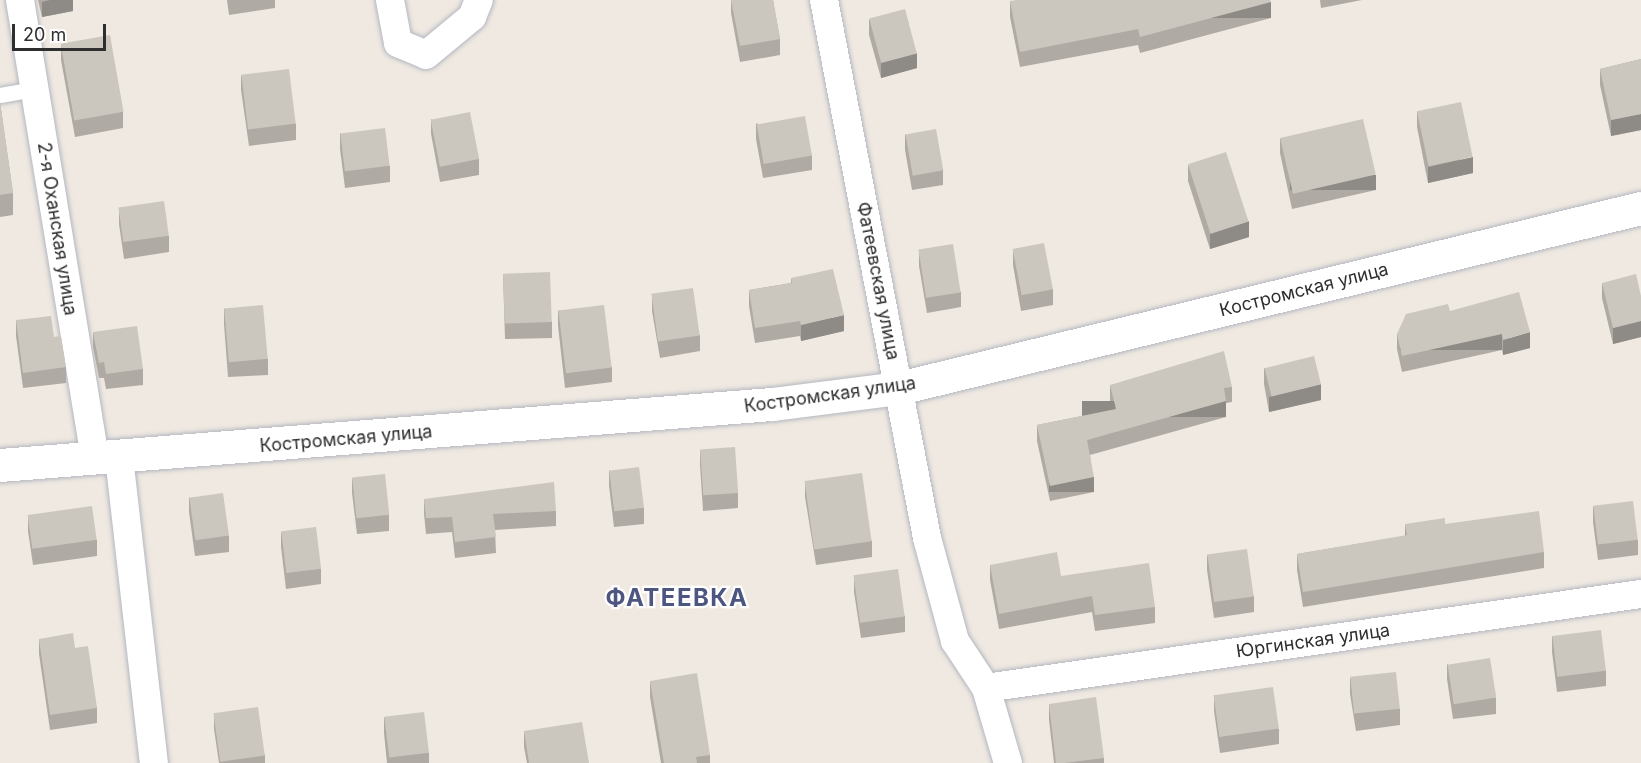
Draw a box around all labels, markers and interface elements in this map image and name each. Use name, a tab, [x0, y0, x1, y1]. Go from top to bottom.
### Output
scale bar	[15, 12, 110, 50]
text: 20 m	[23, 24, 66, 45]
street label: 2-я Оханская улица	[33, 141, 81, 317]
street label: Фатеевская улица	[852, 200, 904, 362]
street label: Костромская улица	[1217, 259, 1391, 321]
street label: Костромская улица	[743, 372, 917, 418]
street label: Костромская улица	[259, 421, 433, 457]
district label: ФАТЕЕВКА	[605, 584, 749, 612]
street label: Юргинская улица	[1235, 620, 1391, 662]

